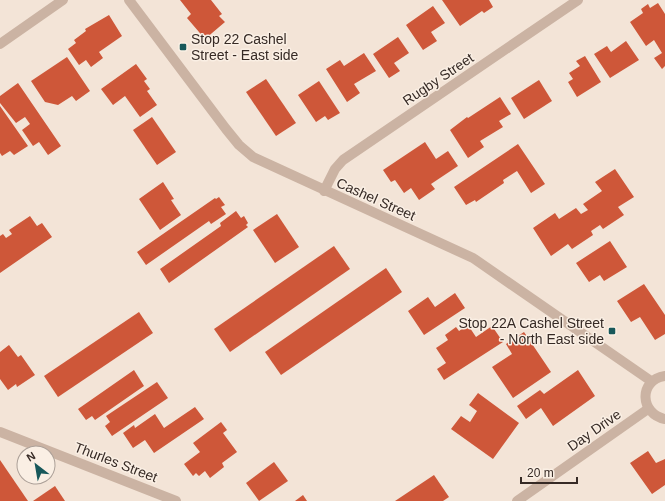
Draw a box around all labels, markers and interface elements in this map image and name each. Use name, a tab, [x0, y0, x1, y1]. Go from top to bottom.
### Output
place label: Stop 22 Cashel Street - East side	[191, 31, 299, 63]
marker: Stop 22 Cashel Street - East side	[178, 42, 188, 52]
street label: Rugby Street	[400, 49, 476, 108]
street label: Cashel Street	[334, 174, 418, 224]
place label: Stop 22A Cashel Street - North East side	[458, 315, 604, 347]
marker: Stop 22A Cashel Street - North East side	[607, 326, 617, 336]
street label: Day Drive	[564, 406, 624, 454]
street label: Thurles Street	[72, 439, 160, 485]
north arrow	[16, 445, 56, 485]
text: N	[24, 449, 37, 464]
scale bar	[521, 459, 577, 485]
text: 20 m	[527, 466, 554, 480]

